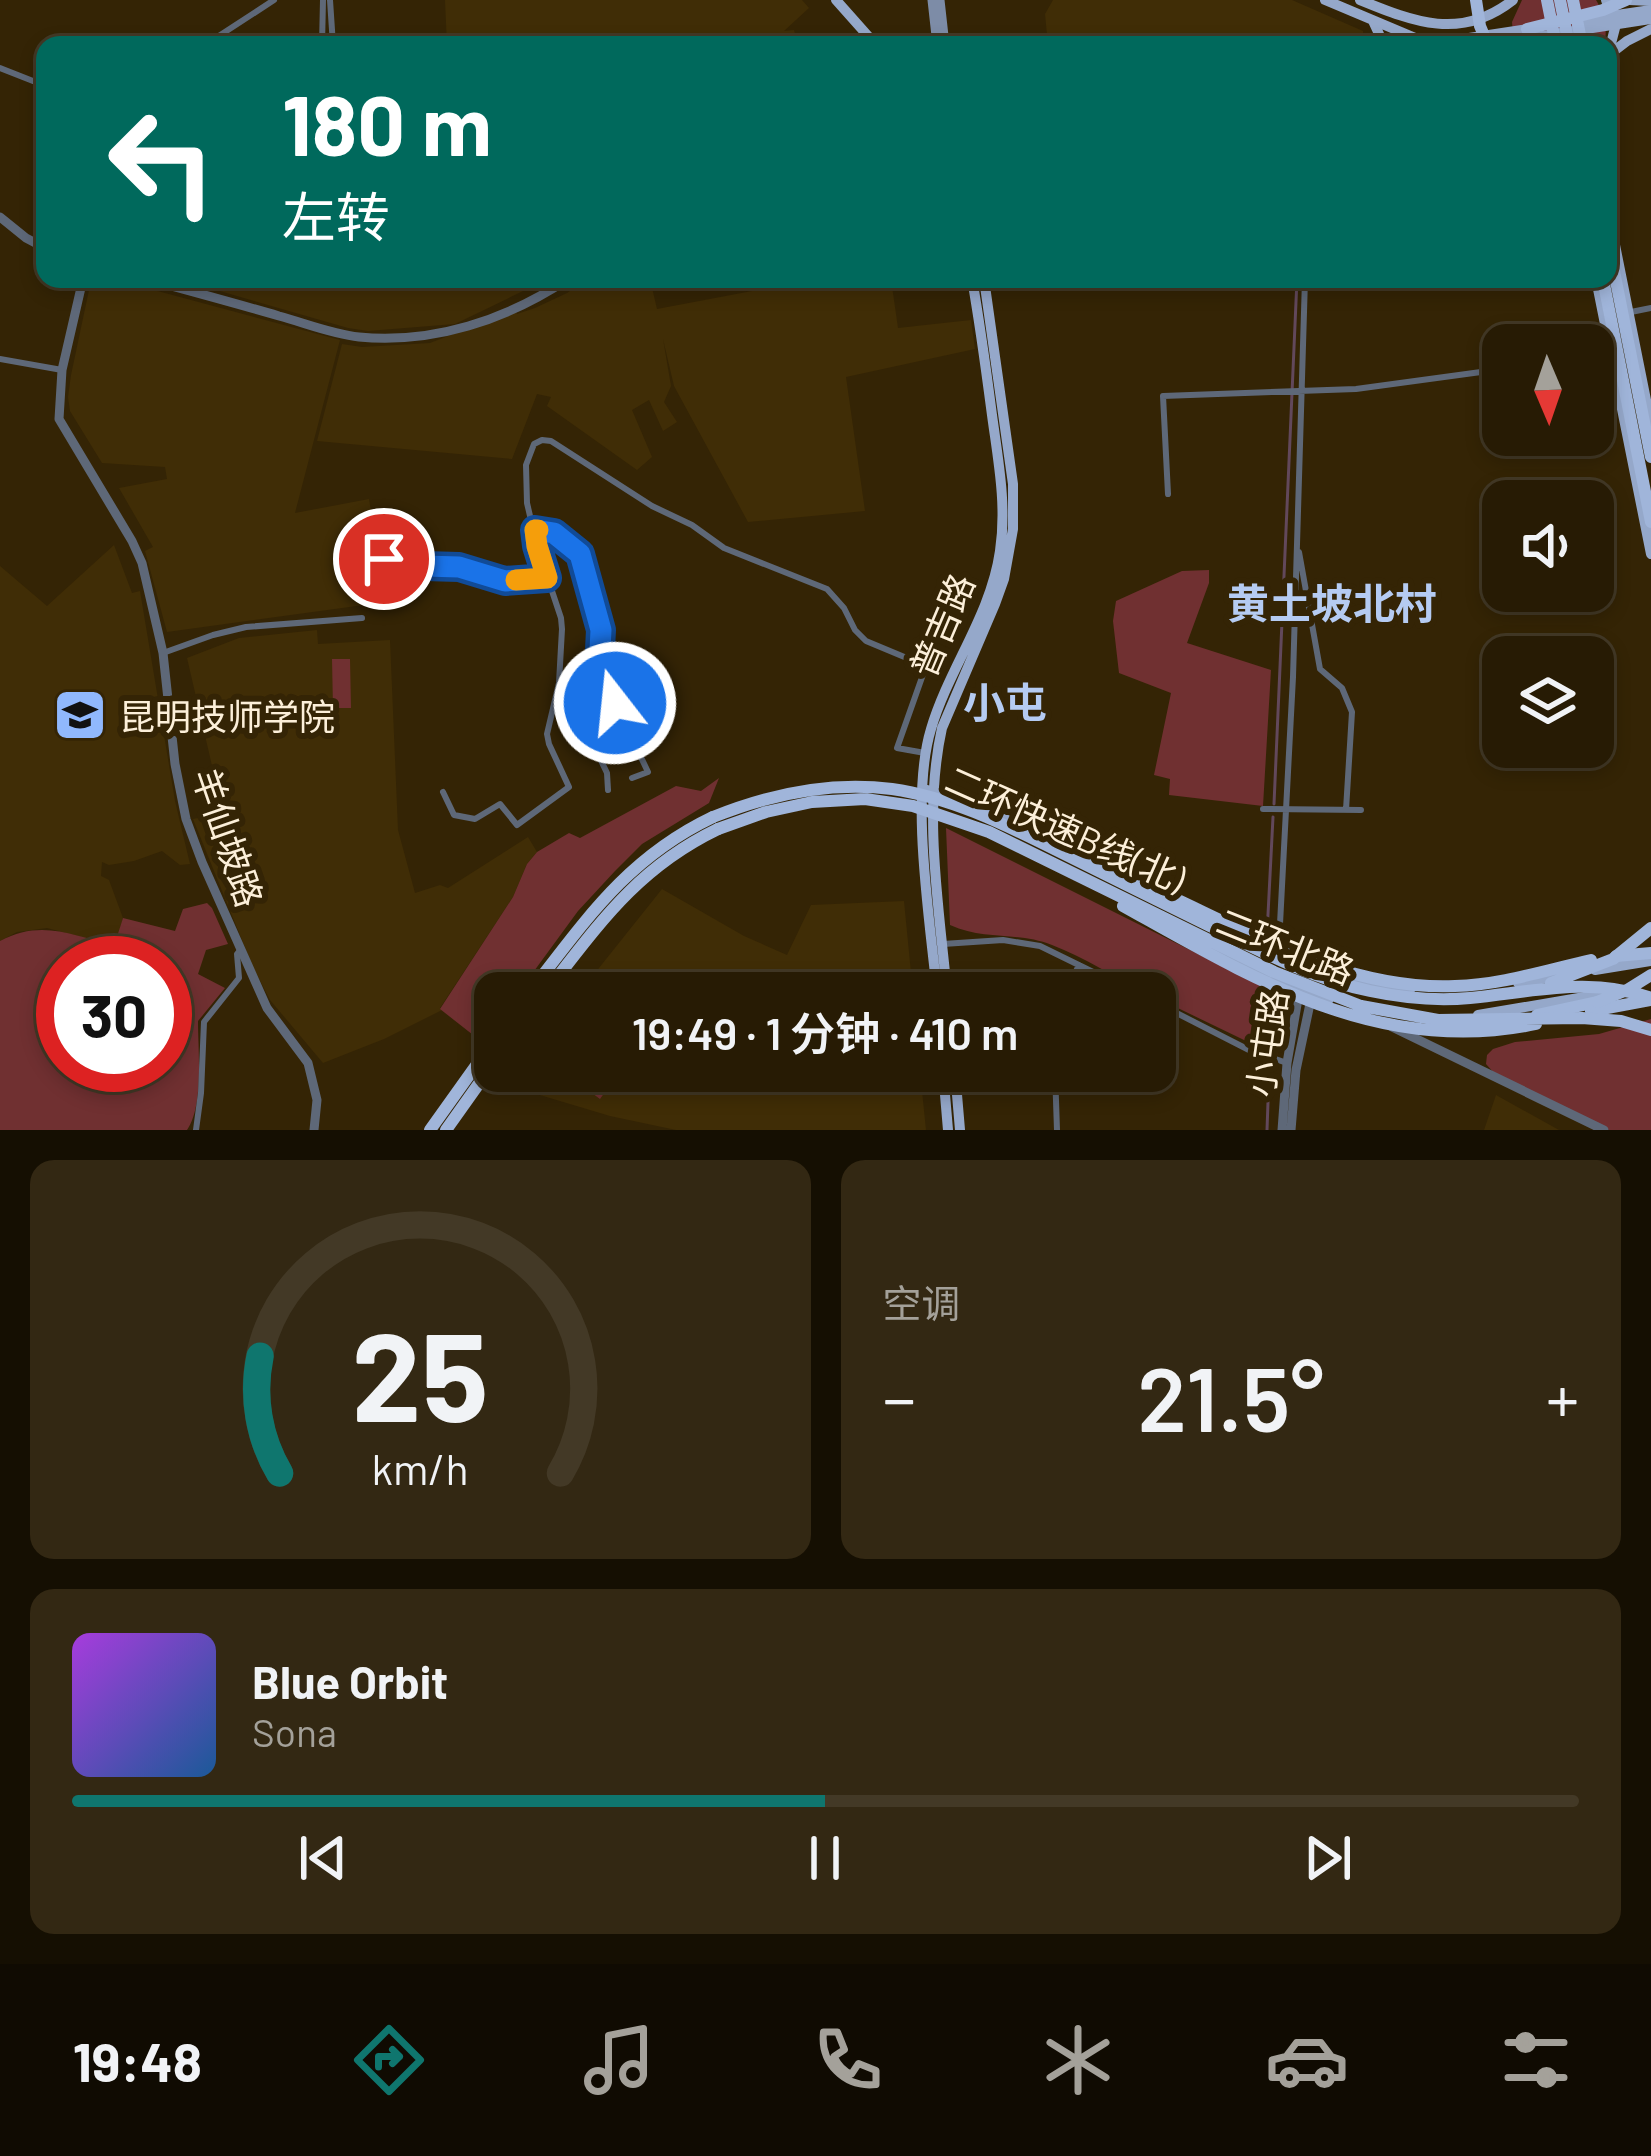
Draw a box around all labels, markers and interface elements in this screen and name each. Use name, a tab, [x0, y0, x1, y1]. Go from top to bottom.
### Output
text: 180 m	[282, 72, 492, 173]
icon: left	[84, 84, 240, 240]
text: 左转	[282, 183, 390, 248]
north arrow	[1482, 324, 1614, 456]
map controls	[1482, 324, 1614, 768]
button: sound	[1482, 480, 1614, 612]
pin	[333, 508, 435, 610]
icon: arrive	[351, 526, 417, 592]
street label: 普吉路	[900, 567, 982, 683]
district label: 黄土坡北村	[1227, 577, 1437, 627]
button: layers	[1482, 636, 1614, 768]
position arrow	[552, 640, 678, 766]
district label: 小屯	[963, 676, 1047, 726]
school or university icon: 昆明技师学院	[52, 687, 108, 743]
place label: 昆明技师学院	[119, 694, 335, 737]
street label: 二环快速B线(北)	[940, 756, 1193, 900]
street label: 羊仙坡路	[185, 762, 273, 912]
street label: 二环北路	[1211, 898, 1361, 992]
speed limit sign: 30	[36, 936, 192, 1092]
street label: 小屯路	[1237, 987, 1295, 1099]
text: 19:49 · 1 分钟 · 410 m	[632, 1005, 1018, 1059]
text: 空调	[883, 1279, 961, 1326]
text: 25	[352, 1297, 489, 1447]
text: 21.5°	[1137, 1342, 1324, 1450]
text: −	[883, 1357, 916, 1436]
text: +	[1546, 1357, 1579, 1436]
text: km/h	[372, 1441, 469, 1493]
text: Blue Orbit	[252, 1654, 448, 1708]
text: Sona	[252, 1708, 337, 1755]
icon: previous	[290, 1825, 356, 1891]
icon: pause	[792, 1825, 858, 1891]
icon: next	[1295, 1825, 1361, 1891]
icon: directions	[347, 2018, 431, 2102]
icon: music	[577, 2018, 661, 2102]
icon: phone	[806, 2018, 890, 2102]
icon: climate	[1036, 2018, 1120, 2102]
icon: car	[1265, 2018, 1349, 2102]
icon: filters	[1494, 2018, 1578, 2102]
text: 19:48	[73, 2028, 202, 2093]

